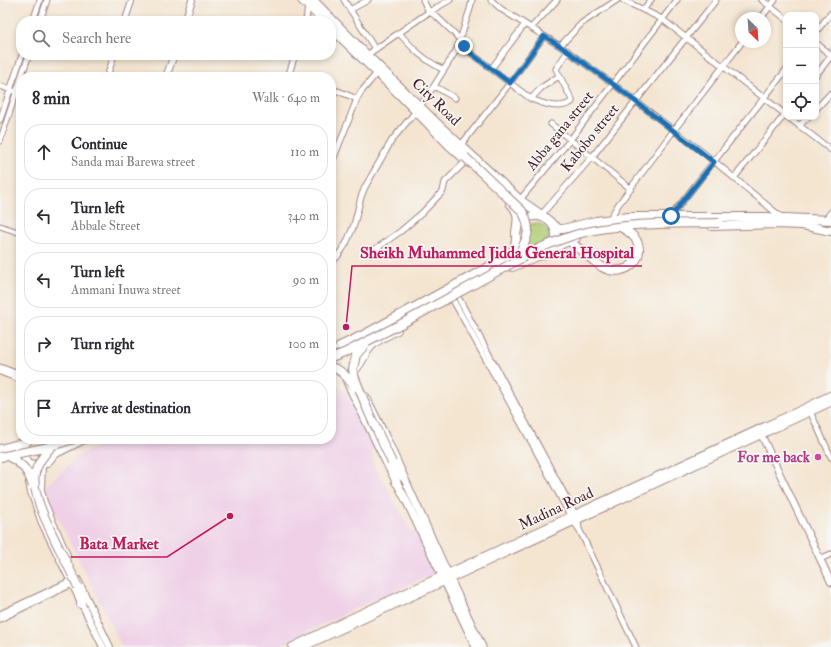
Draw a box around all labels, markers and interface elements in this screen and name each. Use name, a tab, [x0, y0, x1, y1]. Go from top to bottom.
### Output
north arrow	[735, 12, 771, 48]
map controls	[783, 12, 819, 120]
button: +	[783, 12, 819, 48]
search box	[16, 16, 336, 60]
icon: search	[30, 27, 52, 49]
text: Search here	[62, 29, 131, 48]
route end	[455, 37, 473, 55]
button: −	[783, 48, 819, 84]
street label: City Road	[408, 74, 465, 130]
button: locate	[783, 84, 819, 120]
street label: Abba gana street	[521, 87, 598, 176]
text: 8 min	[32, 88, 70, 109]
text: Walk · 640 m	[252, 90, 320, 106]
street label: Kabobo street	[557, 100, 623, 176]
text: Continue	[71, 135, 127, 154]
icon: ahead	[33, 141, 55, 163]
text: 110 m	[290, 144, 319, 160]
text: Sanda mai Barewa street	[71, 154, 195, 170]
text: Turn left	[71, 199, 125, 218]
icon: left	[33, 205, 55, 227]
route start	[662, 207, 680, 225]
text: 340 m	[288, 208, 319, 224]
text: Abbale Street	[71, 218, 140, 234]
callout: Sheikh Muhammed Jidda General Hospital	[352, 238, 642, 266]
text: Sheikh Muhammed Jidda General Hospital	[360, 243, 635, 264]
text: Turn left	[71, 263, 125, 282]
icon: left	[33, 269, 55, 291]
text: 90 m	[293, 272, 319, 288]
text: Ammani Inuwa street	[71, 282, 181, 298]
icon: right	[33, 333, 55, 355]
text: Turn right	[71, 335, 134, 354]
text: 100 m	[288, 336, 319, 352]
icon: arrive	[33, 397, 55, 419]
text: Arrive at destination	[71, 399, 191, 418]
place label: For me back	[737, 448, 811, 467]
marker: For me back	[813, 452, 823, 462]
street label: Madina Road	[516, 483, 597, 535]
callout: Bata Market	[71, 529, 167, 557]
text: Bata Market	[79, 534, 159, 554]

